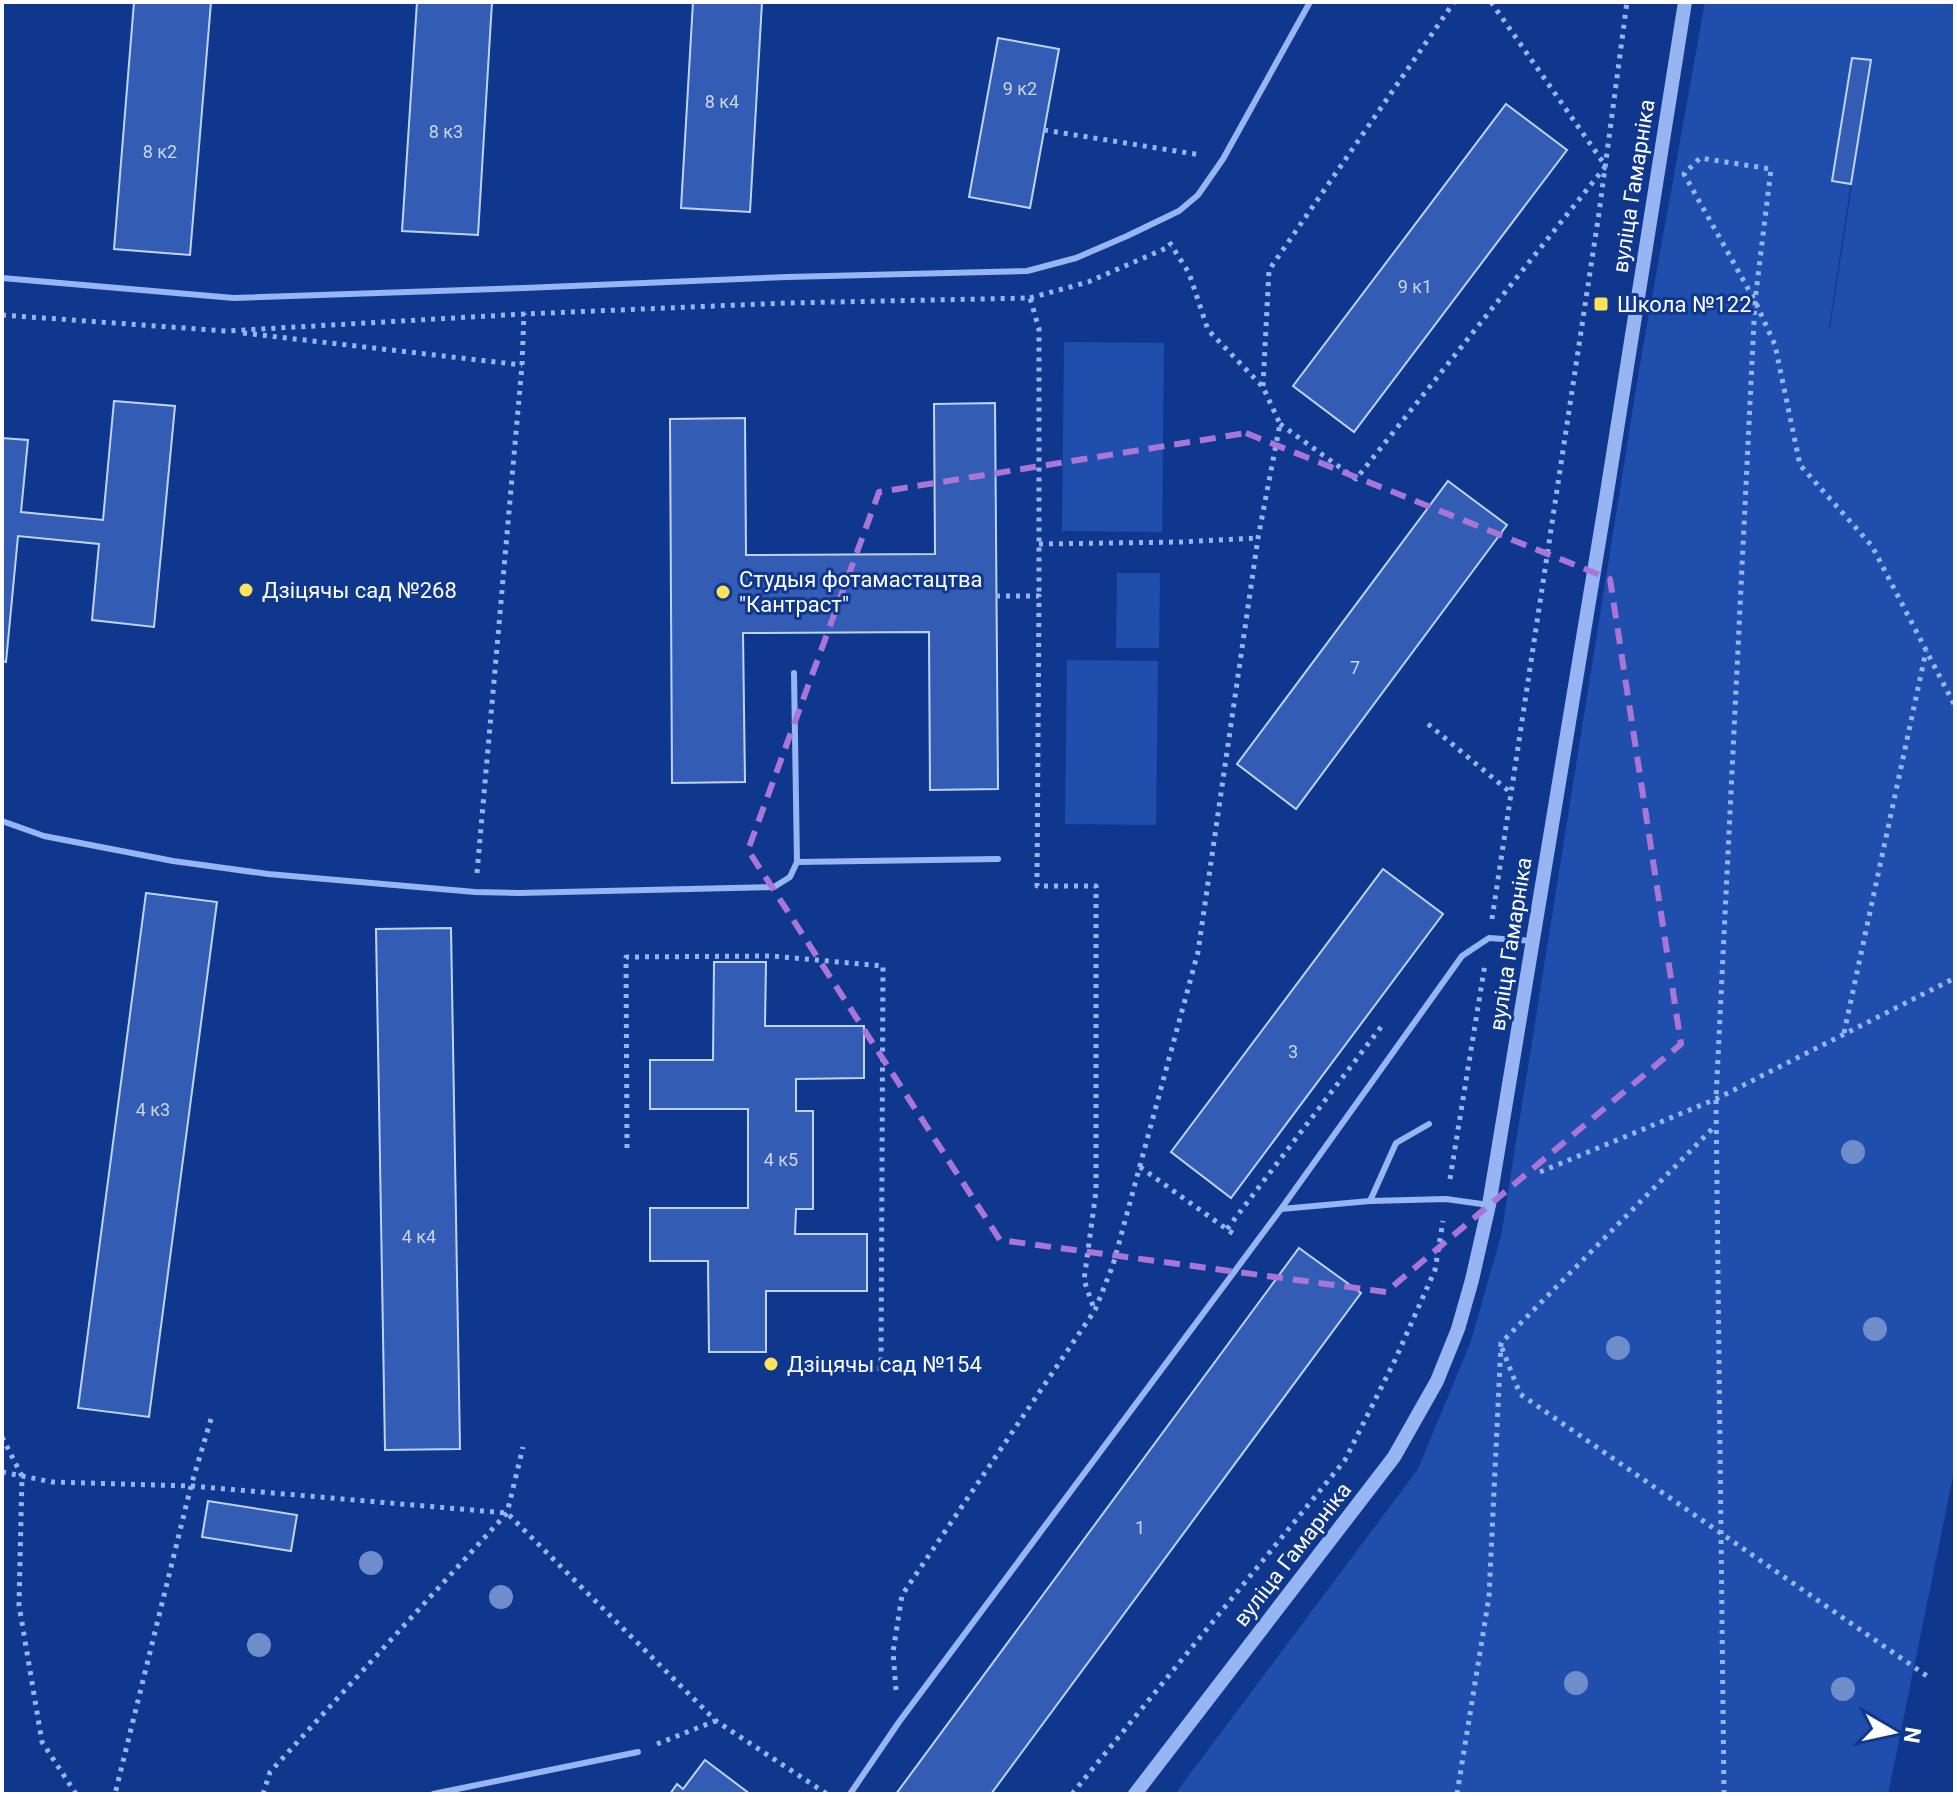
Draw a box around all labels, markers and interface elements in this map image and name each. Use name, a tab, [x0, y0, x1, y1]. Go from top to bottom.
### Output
house number: 9 к2	[1003, 78, 1037, 99]
house number: 8 к4	[705, 91, 739, 112]
street label: вуліца Гамарніка	[1607, 97, 1660, 275]
house number: 8 к3	[429, 121, 463, 142]
house number: 8 к2	[143, 141, 177, 162]
house number: 9 к1	[1398, 276, 1432, 297]
place label: Школа №122	[1617, 292, 1752, 317]
marker: Школа №122	[1592, 295, 1610, 313]
place label: Студыя фотамастацтва "Кантраст"	[739, 567, 983, 617]
place label: Дзіцячы сад №268	[262, 578, 457, 603]
marker: Дзіцячы сад №268	[237, 581, 255, 599]
marker: Студыя фотамастацтва "Кантраст"	[714, 583, 732, 601]
house number: 7	[1350, 657, 1360, 678]
street label: вуліца Гамарніка	[1484, 855, 1537, 1033]
house number: 3	[1288, 1041, 1298, 1062]
house number: 4 к3	[136, 1099, 170, 1120]
house number: 4 к5	[764, 1149, 798, 1170]
house number: 4 к4	[402, 1226, 436, 1247]
place label: Дзіцячы сад №154	[787, 1352, 982, 1377]
marker: Дзіцячы сад №154	[762, 1355, 780, 1373]
street label: вуліца Гамарніка	[1229, 1477, 1356, 1631]
house number: 1	[1135, 1517, 1145, 1538]
north arrow	[1853, 1692, 1933, 1772]
text: N	[1899, 1725, 1926, 1745]

